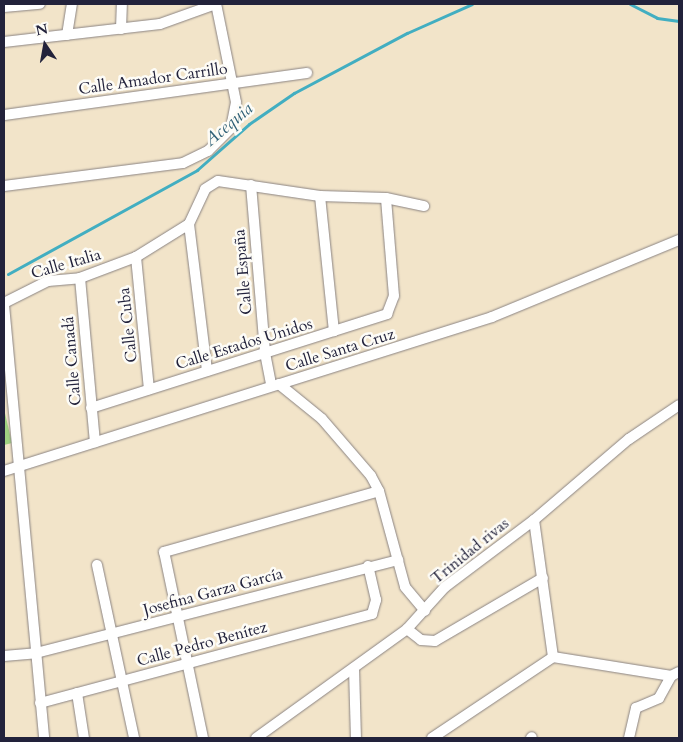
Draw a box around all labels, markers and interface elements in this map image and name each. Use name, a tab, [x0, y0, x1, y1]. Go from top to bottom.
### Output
text: N	[34, 19, 50, 40]
north arrow	[20, 20, 70, 70]
street label: Calle Amador Carrillo	[77, 59, 229, 99]
water label: Acequia	[200, 99, 258, 151]
street label: Calle España	[230, 229, 256, 315]
street label: Calle Italia	[29, 245, 103, 283]
street label: Calle Cuba	[115, 287, 141, 363]
street label: Calle Estados Unidos	[173, 314, 315, 374]
street label: Calle Canadá	[59, 316, 85, 406]
street label: Calle Santa Cruz	[283, 324, 397, 376]
street label: Trinidad rivas	[427, 514, 513, 588]
street label: Josefina Garza García	[141, 564, 285, 620]
street label: Calle Pedro Benítez	[135, 617, 269, 671]

